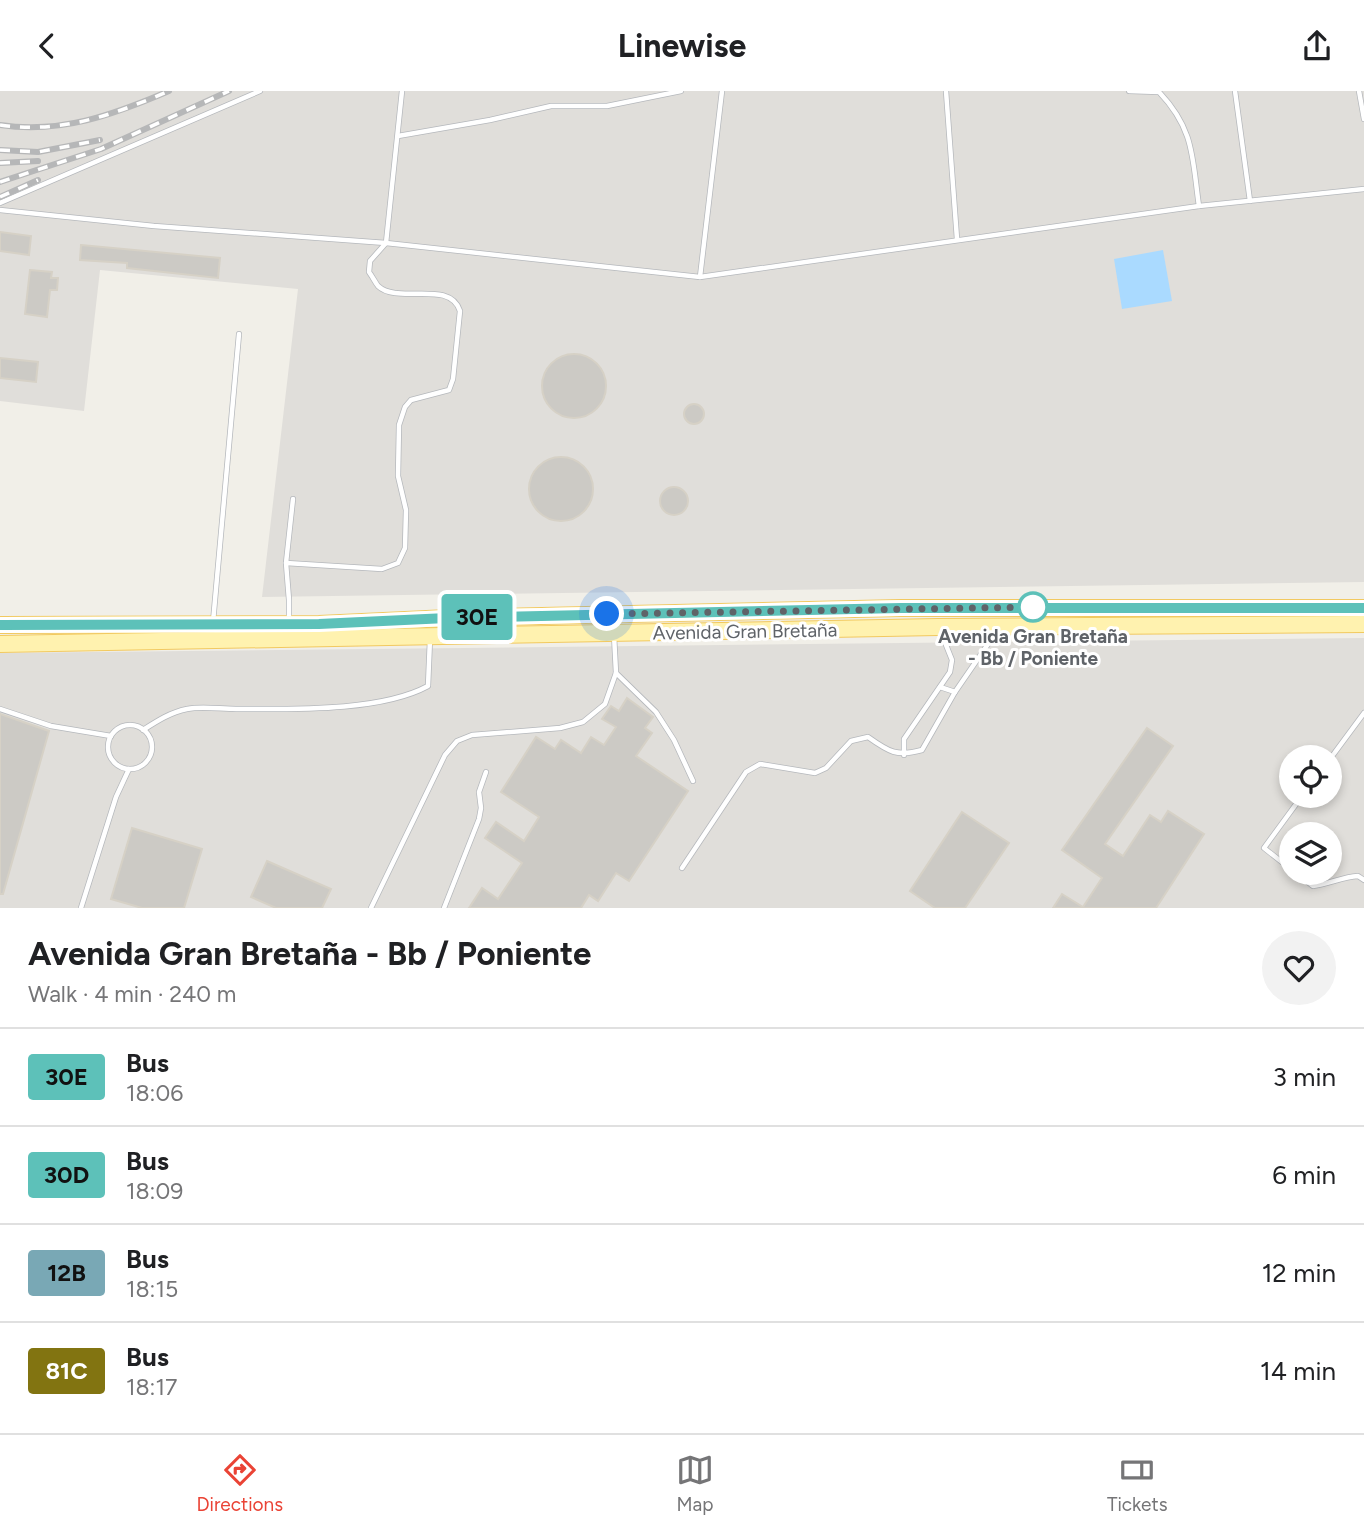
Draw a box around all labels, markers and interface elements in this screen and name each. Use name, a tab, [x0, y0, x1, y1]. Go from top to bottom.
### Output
icon: back	[28, 27, 66, 65]
text: Linewise	[618, 27, 746, 65]
icon: share	[1298, 27, 1336, 65]
marker: Avenida Gran Bretaña - Bb / Poniente	[1018, 592, 1048, 622]
line badge: 30E	[437, 594, 517, 640]
your location	[589, 596, 624, 631]
text: 30E	[455, 602, 499, 631]
street label: Avenida Gran Bretaña	[653, 618, 837, 645]
place label: Avenida Gran Bretaña - Bb / Poniente	[938, 625, 1128, 670]
map controls	[1279, 745, 1342, 885]
button: locate	[1279, 745, 1342, 808]
button: layers	[1279, 822, 1342, 885]
button: heart	[1262, 931, 1336, 1005]
text: Avenida Gran Bretaña - Bb / Poniente	[28, 934, 591, 973]
text: Walk · 4 min · 240 m	[28, 980, 236, 1008]
text: Bus	[126, 1047, 169, 1079]
text: 3 min	[1273, 1061, 1336, 1093]
text: 30E	[45, 1062, 88, 1091]
text: 18:06	[126, 1079, 183, 1107]
text: Bus	[126, 1145, 169, 1177]
text: 6 min	[1272, 1159, 1336, 1191]
text: 30D	[44, 1160, 89, 1189]
text: 18:09	[126, 1177, 183, 1205]
text: Bus	[126, 1243, 169, 1275]
text: 12 min	[1262, 1257, 1336, 1289]
text: 12B	[47, 1258, 86, 1287]
text: 18:15	[126, 1275, 178, 1303]
text: Bus	[126, 1341, 169, 1373]
text: 14 min	[1260, 1355, 1336, 1387]
text: 81C	[45, 1356, 88, 1385]
text: 18:17	[126, 1373, 177, 1401]
tab: Directions	[196, 1451, 283, 1516]
tab: Map	[676, 1451, 714, 1516]
tab: Tickets	[1107, 1451, 1168, 1516]

